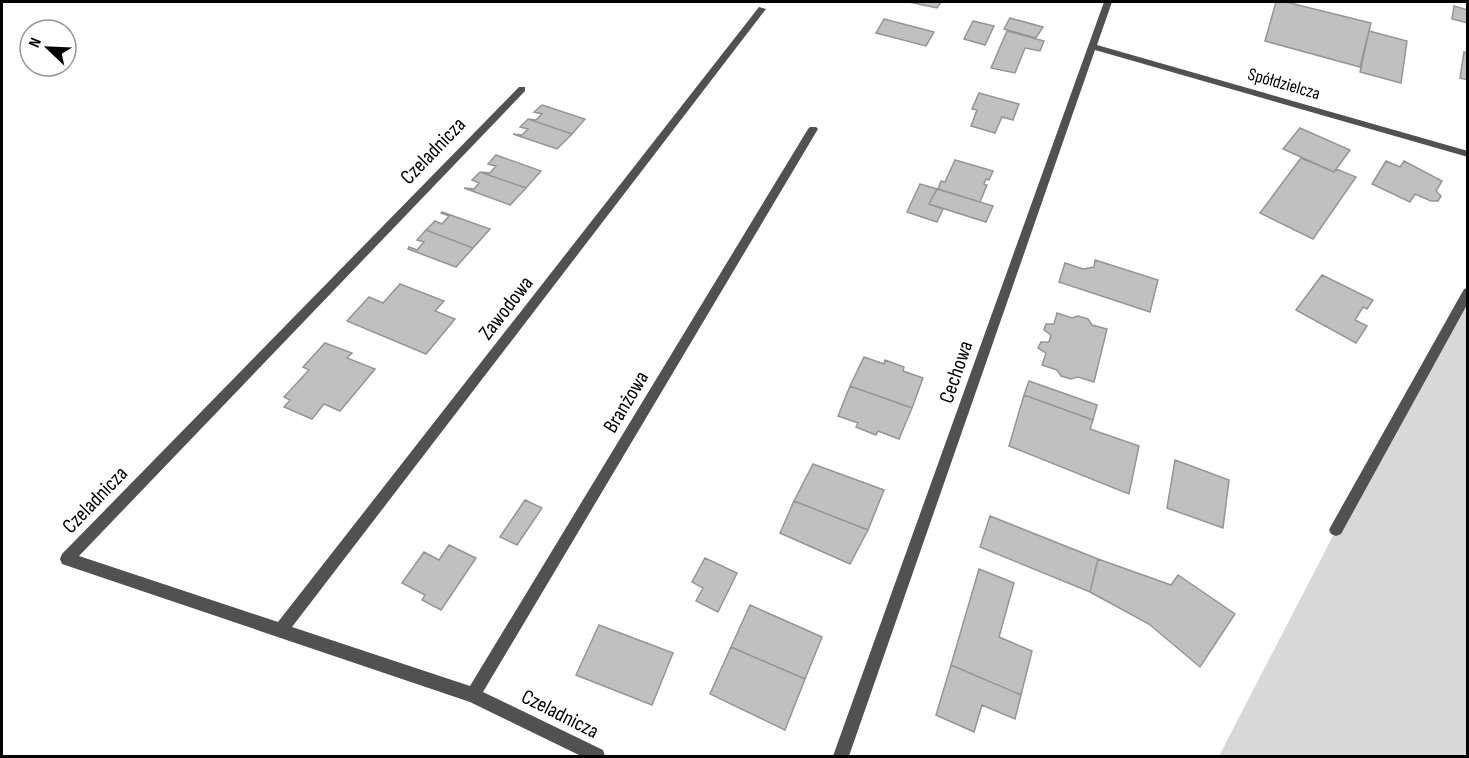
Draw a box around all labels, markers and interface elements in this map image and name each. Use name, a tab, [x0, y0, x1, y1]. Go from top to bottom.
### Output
north arrow	[18, 18, 78, 78]
text: N	[25, 35, 46, 50]
street label: Spółdzielcza	[1245, 64, 1323, 104]
street label: Czeladnicza	[395, 112, 471, 190]
street label: Zawodowa	[473, 271, 539, 345]
street label: Cechowa	[934, 338, 978, 406]
street label: Branżowa	[598, 367, 654, 437]
street label: Czeladnicza	[57, 461, 133, 539]
street label: Czeladnicza	[517, 684, 603, 744]

